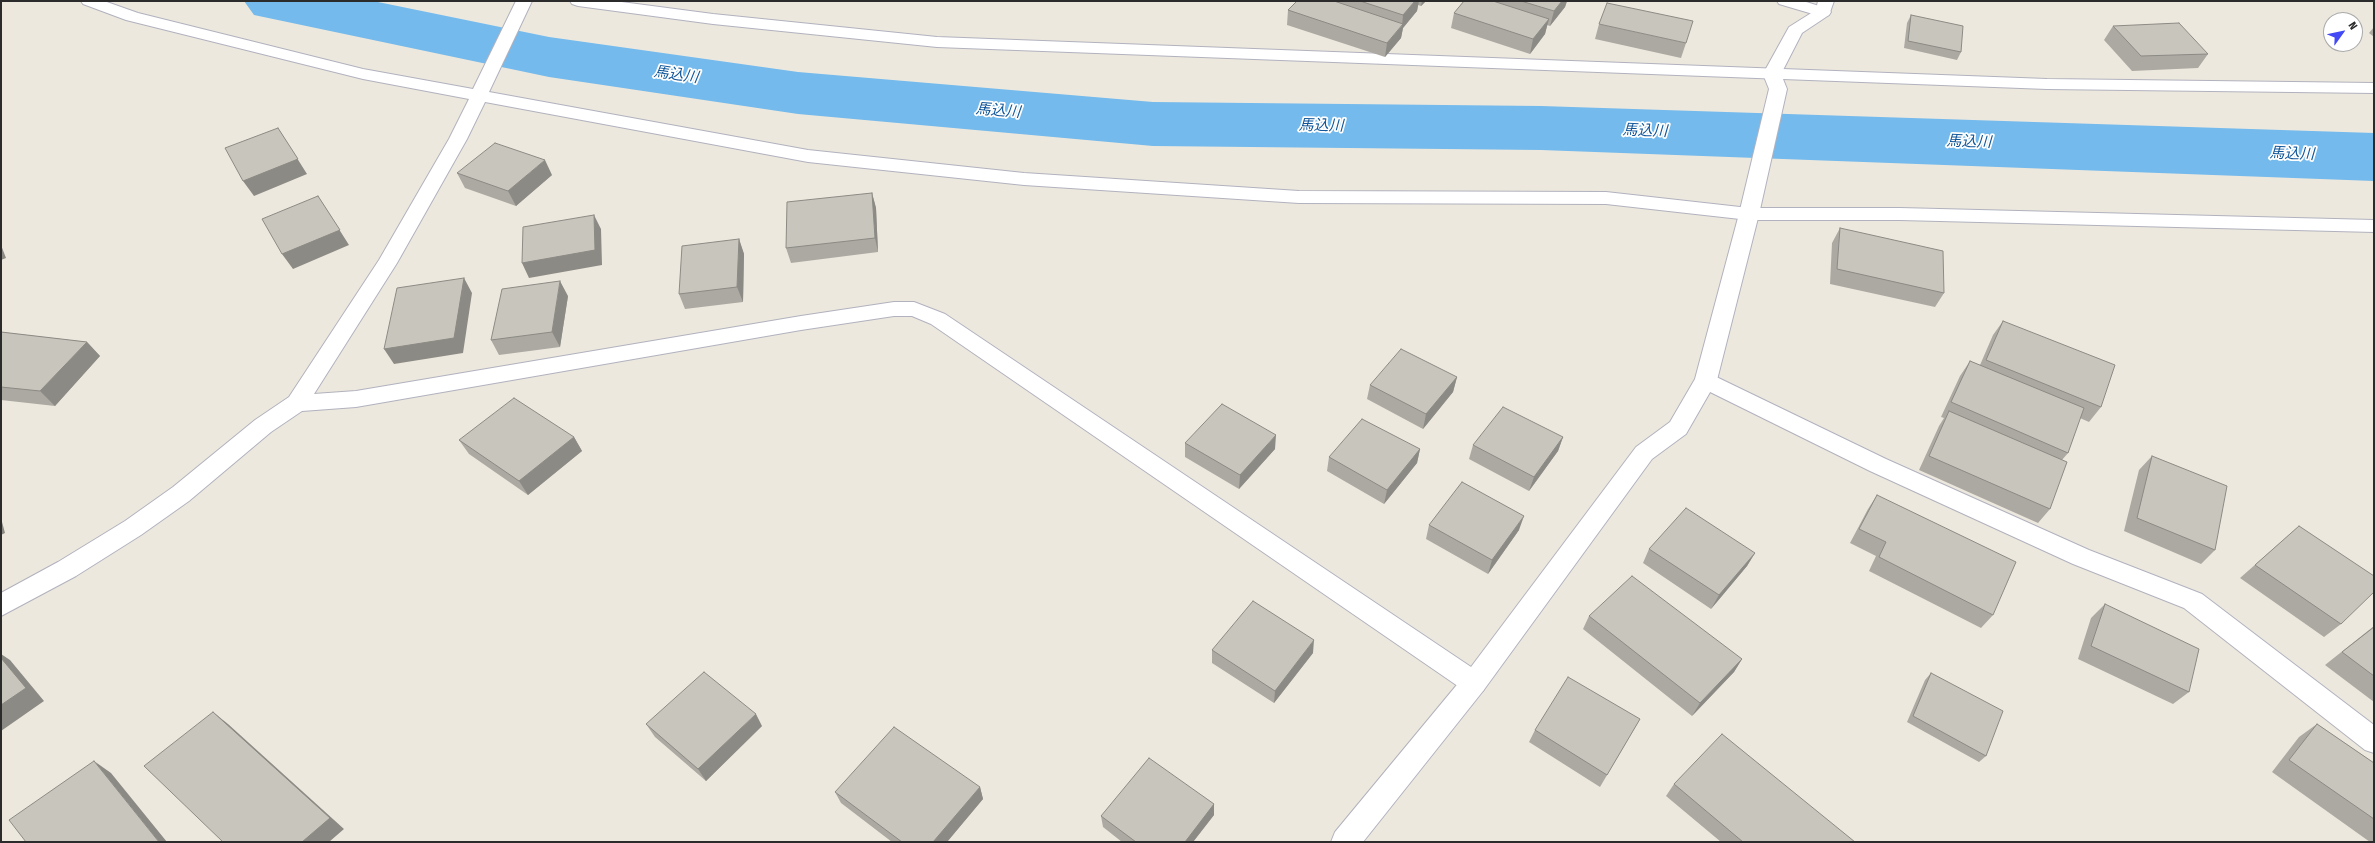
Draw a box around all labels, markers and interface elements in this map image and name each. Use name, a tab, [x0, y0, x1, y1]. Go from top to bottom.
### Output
north arrow	[2323, 12, 2363, 52]
text: N	[2345, 19, 2360, 32]
water label: 馬込川	[652, 63, 700, 87]
water label: 馬込川	[975, 100, 1021, 122]
water label: 馬込川	[1298, 117, 1344, 135]
water label: 馬込川	[1622, 121, 1668, 141]
water label: 馬込川	[1946, 132, 1992, 152]
water label: 馬込川	[2269, 144, 2315, 164]

